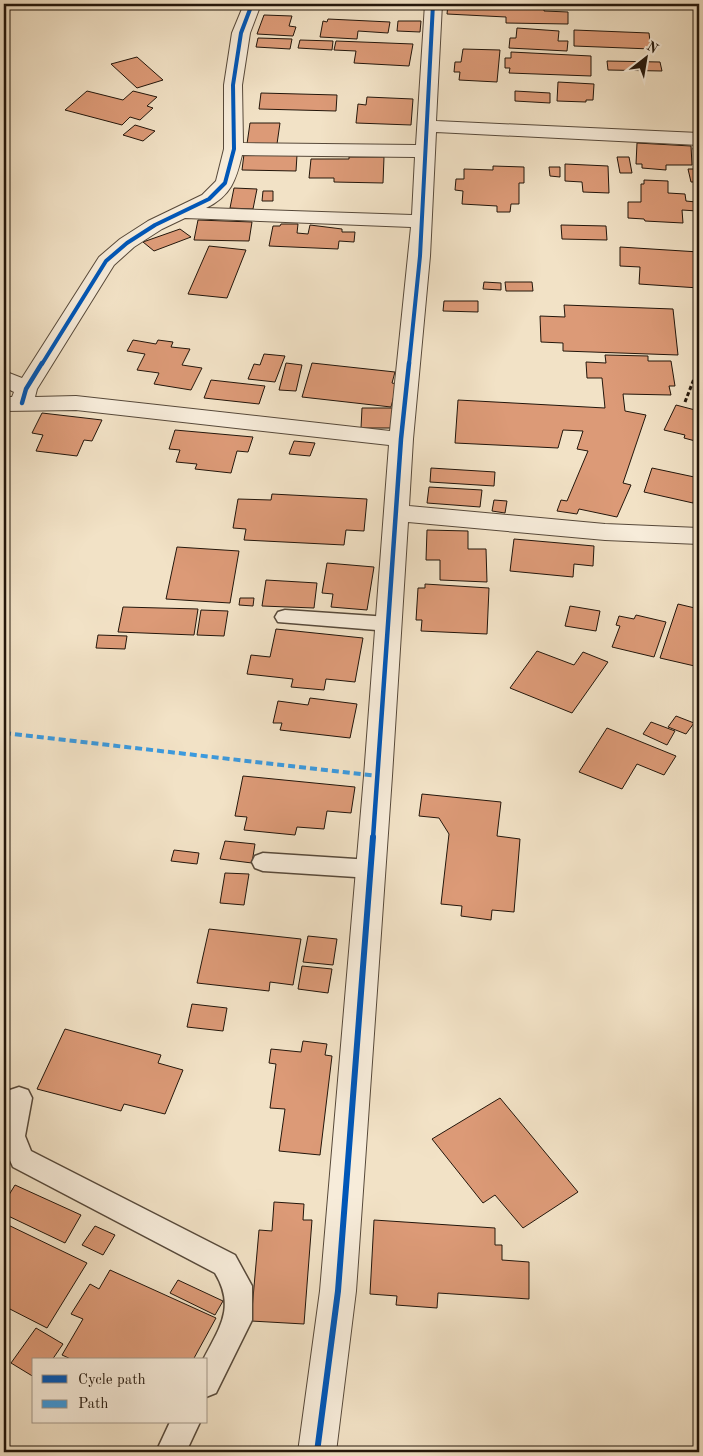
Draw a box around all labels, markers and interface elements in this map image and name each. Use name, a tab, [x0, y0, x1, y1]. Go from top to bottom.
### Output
north arrow	[620, 32, 670, 82]
text: N	[644, 39, 661, 57]
legend	[32, 1358, 208, 1424]
text: Cycle path	[78, 1373, 146, 1388]
text: Path	[78, 1397, 108, 1412]

